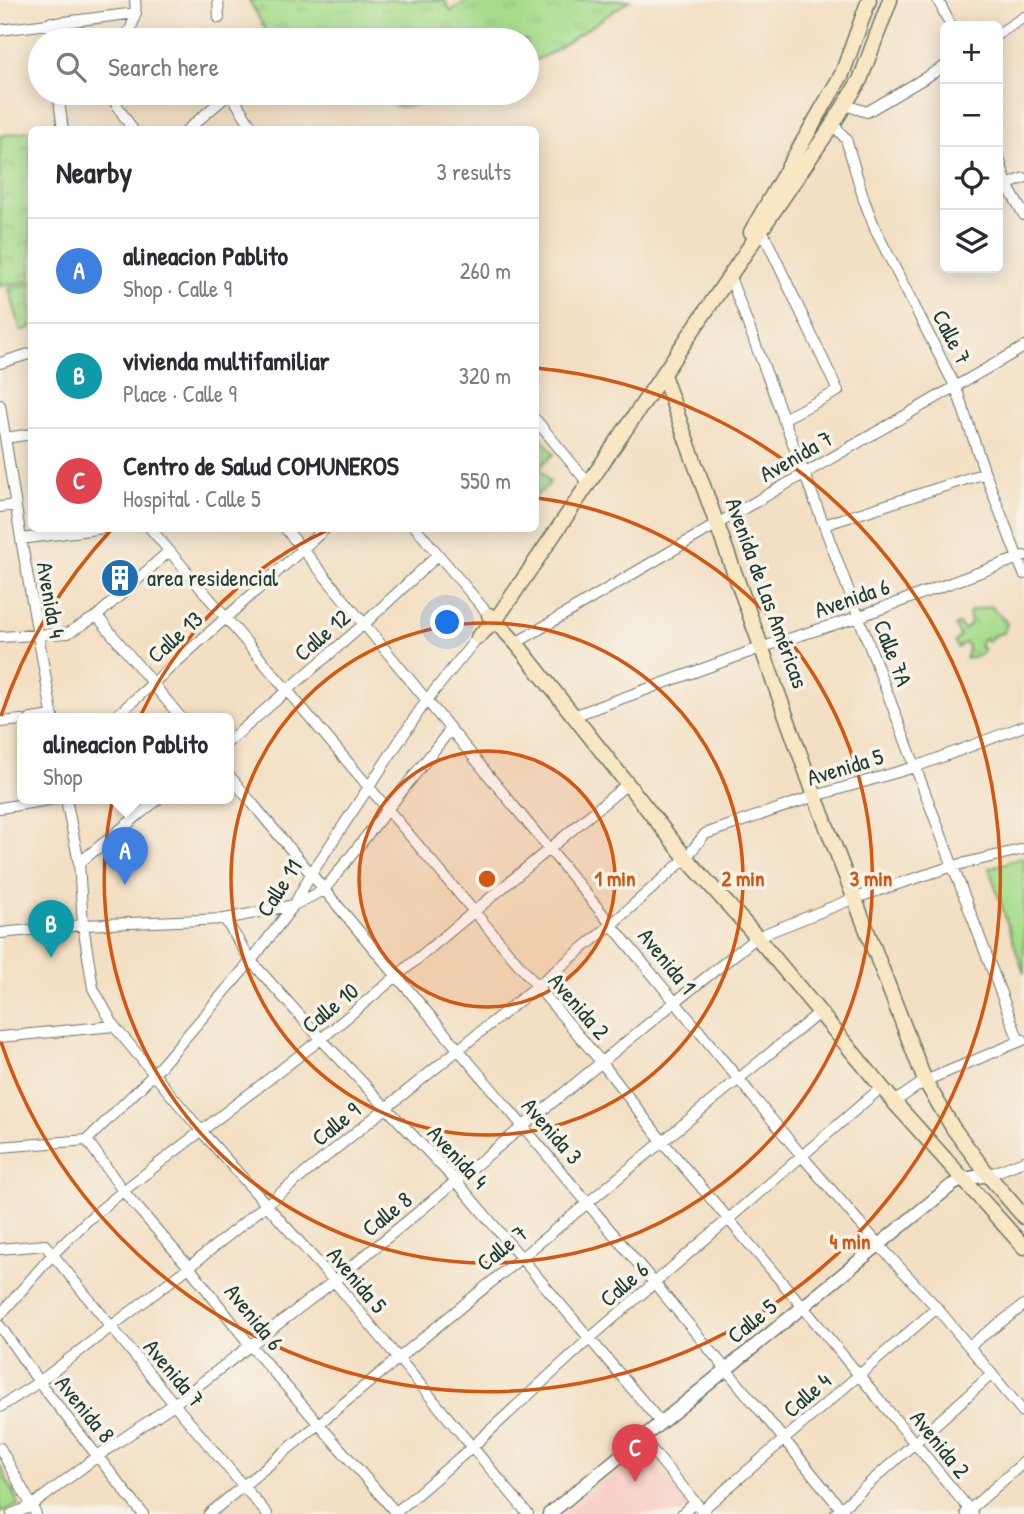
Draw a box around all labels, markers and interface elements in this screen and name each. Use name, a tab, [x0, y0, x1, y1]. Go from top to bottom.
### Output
map controls	[940, 21, 1003, 273]
button: +	[940, 21, 1003, 84]
search box	[28, 28, 539, 105]
icon: search	[52, 48, 90, 86]
text: Search here	[108, 49, 219, 84]
button: −	[940, 84, 1003, 147]
button: locate	[940, 147, 1003, 210]
text: Nearby	[56, 152, 132, 192]
text: 3 results	[436, 156, 511, 187]
button: layers	[940, 210, 1003, 273]
text: alineacion Pablito	[123, 238, 288, 273]
text: A	[73, 255, 85, 286]
text: 260 m	[460, 255, 511, 286]
text: Shop · Calle 9	[123, 273, 232, 304]
street label: Calle 7	[926, 304, 979, 369]
text: vivienda multifamiliar	[123, 343, 330, 378]
text: B	[73, 360, 85, 391]
text: 320 m	[459, 360, 511, 391]
text: Place · Calle 9	[123, 378, 237, 409]
street label: Avenida 7	[753, 422, 838, 489]
text: Centro de Salud COMUNEROS	[123, 448, 399, 483]
text: C	[73, 465, 85, 496]
text: 550 m	[460, 465, 511, 496]
text: Hospital · Calle 5	[123, 483, 261, 514]
street label: Avenida de Las Américas	[719, 493, 816, 692]
building icon: area residencial	[99, 557, 141, 599]
street label: Avenida 4	[30, 559, 73, 641]
place label: area residencial	[147, 562, 279, 593]
street label: Avenida 6	[810, 570, 894, 625]
street label: Calle 12	[287, 601, 357, 668]
street label: Calle 13	[140, 603, 209, 670]
your location	[430, 605, 464, 639]
street label: Calle 7A	[867, 615, 920, 690]
popup	[17, 713, 234, 804]
text: alineacion Pablito	[43, 726, 208, 761]
street label: Avenida 5	[803, 740, 887, 793]
text: Shop	[43, 761, 82, 792]
pin: A	[102, 827, 148, 885]
street label: Calle 11	[249, 853, 309, 922]
text: 1 min	[595, 864, 635, 893]
text: 2 min	[721, 864, 765, 893]
text: 3 min	[850, 864, 892, 893]
centre of rings	[475, 867, 499, 891]
pin: B	[28, 900, 74, 958]
street label: Avenida 1	[631, 921, 704, 1000]
street label: Avenida 2	[542, 966, 617, 1046]
street label: Calle 10	[295, 975, 365, 1040]
street label: Avenida 3	[515, 1091, 590, 1171]
street label: Calle 9	[305, 1094, 367, 1153]
street label: Avenida 4	[421, 1118, 496, 1195]
street label: Calle 8	[355, 1184, 418, 1243]
street label: Calle 7	[470, 1218, 534, 1278]
text: 4 min	[829, 1227, 871, 1256]
street label: Avenida 5	[320, 1240, 395, 1320]
street label: Calle 6	[593, 1254, 655, 1313]
street label: Avenida 6	[218, 1277, 291, 1357]
street label: Calle 5	[720, 1291, 783, 1350]
street label: Avenida 7	[137, 1332, 212, 1413]
street label: Calle 4	[776, 1365, 837, 1424]
street label: Avenida 8	[49, 1368, 122, 1449]
street label: Avenida 2	[903, 1403, 977, 1484]
pin: C	[612, 1424, 658, 1482]

